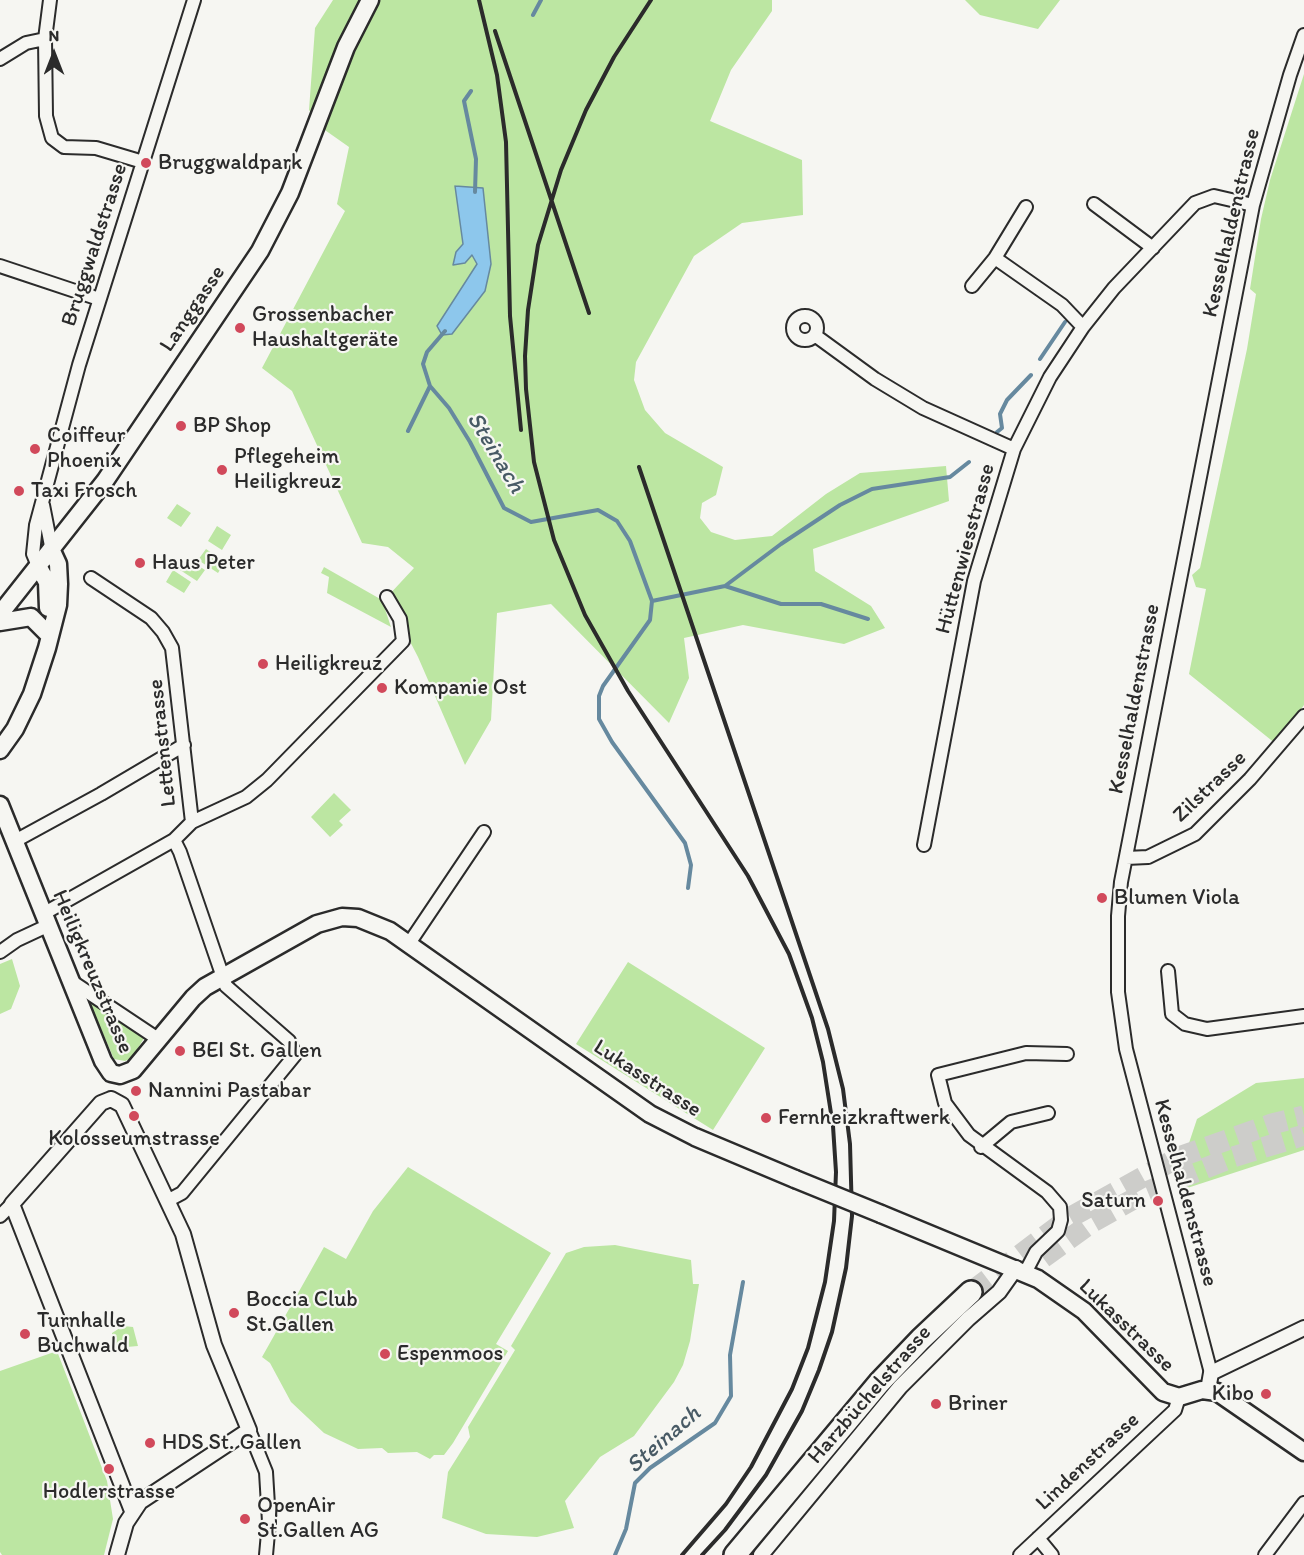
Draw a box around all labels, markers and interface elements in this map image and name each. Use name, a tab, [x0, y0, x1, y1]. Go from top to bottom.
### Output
north arrow	[24, 24, 84, 84]
text: N	[49, 26, 59, 45]
street label: Kesselhaldenstrasse	[1197, 126, 1267, 320]
place label: Bruggwaldpark	[158, 150, 302, 176]
marker: Bruggwaldpark	[139, 156, 153, 170]
street label: Bruggwaldstrasse	[56, 160, 134, 330]
street label: Langgasse	[155, 261, 231, 357]
place label: Grossenbacher Haushaltgeräte	[252, 302, 398, 354]
marker: Grossenbacher Haushaltgeräte	[233, 321, 247, 335]
water label: Steinach	[460, 407, 530, 499]
place label: BP Shop	[193, 413, 271, 439]
marker: BP Shop	[174, 419, 188, 433]
place label: Coiffeur Phoenix	[47, 423, 126, 475]
marker: Coiffeur Phoenix	[28, 442, 42, 456]
place label: Pflegeheim Heiligkreuz	[234, 444, 341, 496]
street label: Hüttenwiesstrasse	[931, 461, 1001, 637]
marker: Pflegeheim Heiligkreuz	[215, 463, 229, 477]
place label: Taxi Frosch	[31, 478, 137, 504]
marker: Taxi Frosch	[12, 484, 26, 498]
place label: Haus Peter	[152, 550, 255, 576]
marker: Haus Peter	[133, 556, 147, 570]
street label: Kesselhaldenstrasse	[1104, 602, 1166, 796]
place label: Heiligkreuz	[275, 651, 382, 677]
marker: Heiligkreuz	[256, 657, 270, 671]
place label: Kompanie Ost	[394, 675, 527, 701]
street label: Lettenstrasse	[143, 678, 183, 808]
marker: Kompanie Ost	[375, 681, 389, 695]
street label: Zilstrasse	[1168, 745, 1252, 829]
place label: Blumen Viola	[1114, 885, 1240, 911]
street label: Heiligkreuzstrasse	[46, 886, 138, 1058]
marker: Blumen Viola	[1095, 891, 1109, 905]
street label: Lukasstrasse	[588, 1034, 706, 1124]
place label: BEI St. Gallen	[192, 1038, 322, 1064]
marker: BEI St. Gallen	[173, 1044, 187, 1058]
place label: Nannini Pastabar	[148, 1078, 311, 1104]
marker: Nannini Pastabar	[129, 1084, 143, 1098]
street label: Kesselhaldenstrasse	[1147, 1096, 1223, 1290]
place label: Fernheizkraftwerk	[778, 1105, 950, 1131]
marker: Kolosseumstrasse	[127, 1109, 141, 1123]
marker: Fernheizkraftwerk	[759, 1111, 773, 1125]
place label: Kolosseumstrasse	[48, 1126, 220, 1152]
place label: Saturn	[1081, 1188, 1146, 1214]
marker: Saturn	[1151, 1194, 1165, 1208]
street label: Lukasstrasse	[1073, 1274, 1179, 1378]
place label: Boccia Club St.Gallen	[246, 1287, 358, 1338]
marker: Boccia Club St.Gallen	[227, 1306, 241, 1320]
place label: Turnhalle Buchwald	[37, 1308, 129, 1360]
street label: Harzbüchelstrasse	[803, 1320, 937, 1470]
marker: Turnhalle Buchwald	[18, 1327, 32, 1341]
place label: Espenmoos	[397, 1341, 503, 1367]
marker: Espenmoos	[378, 1347, 392, 1361]
place label: Kibo	[1212, 1381, 1254, 1407]
marker: Kibo	[1259, 1387, 1273, 1401]
place label: Briner	[948, 1391, 1007, 1417]
marker: Briner	[929, 1397, 943, 1411]
water label: Steinach	[621, 1400, 707, 1480]
street label: Lindenstrasse	[1031, 1407, 1145, 1517]
place label: HDS St. Gallen	[162, 1430, 301, 1456]
marker: HDS St. Gallen	[143, 1436, 157, 1450]
marker: Hodlerstrasse	[102, 1462, 116, 1476]
place label: Hodlerstrasse	[43, 1479, 175, 1505]
place label: OpenAir St.Gallen AG	[257, 1493, 379, 1544]
marker: OpenAir St.Gallen AG	[238, 1512, 252, 1526]

